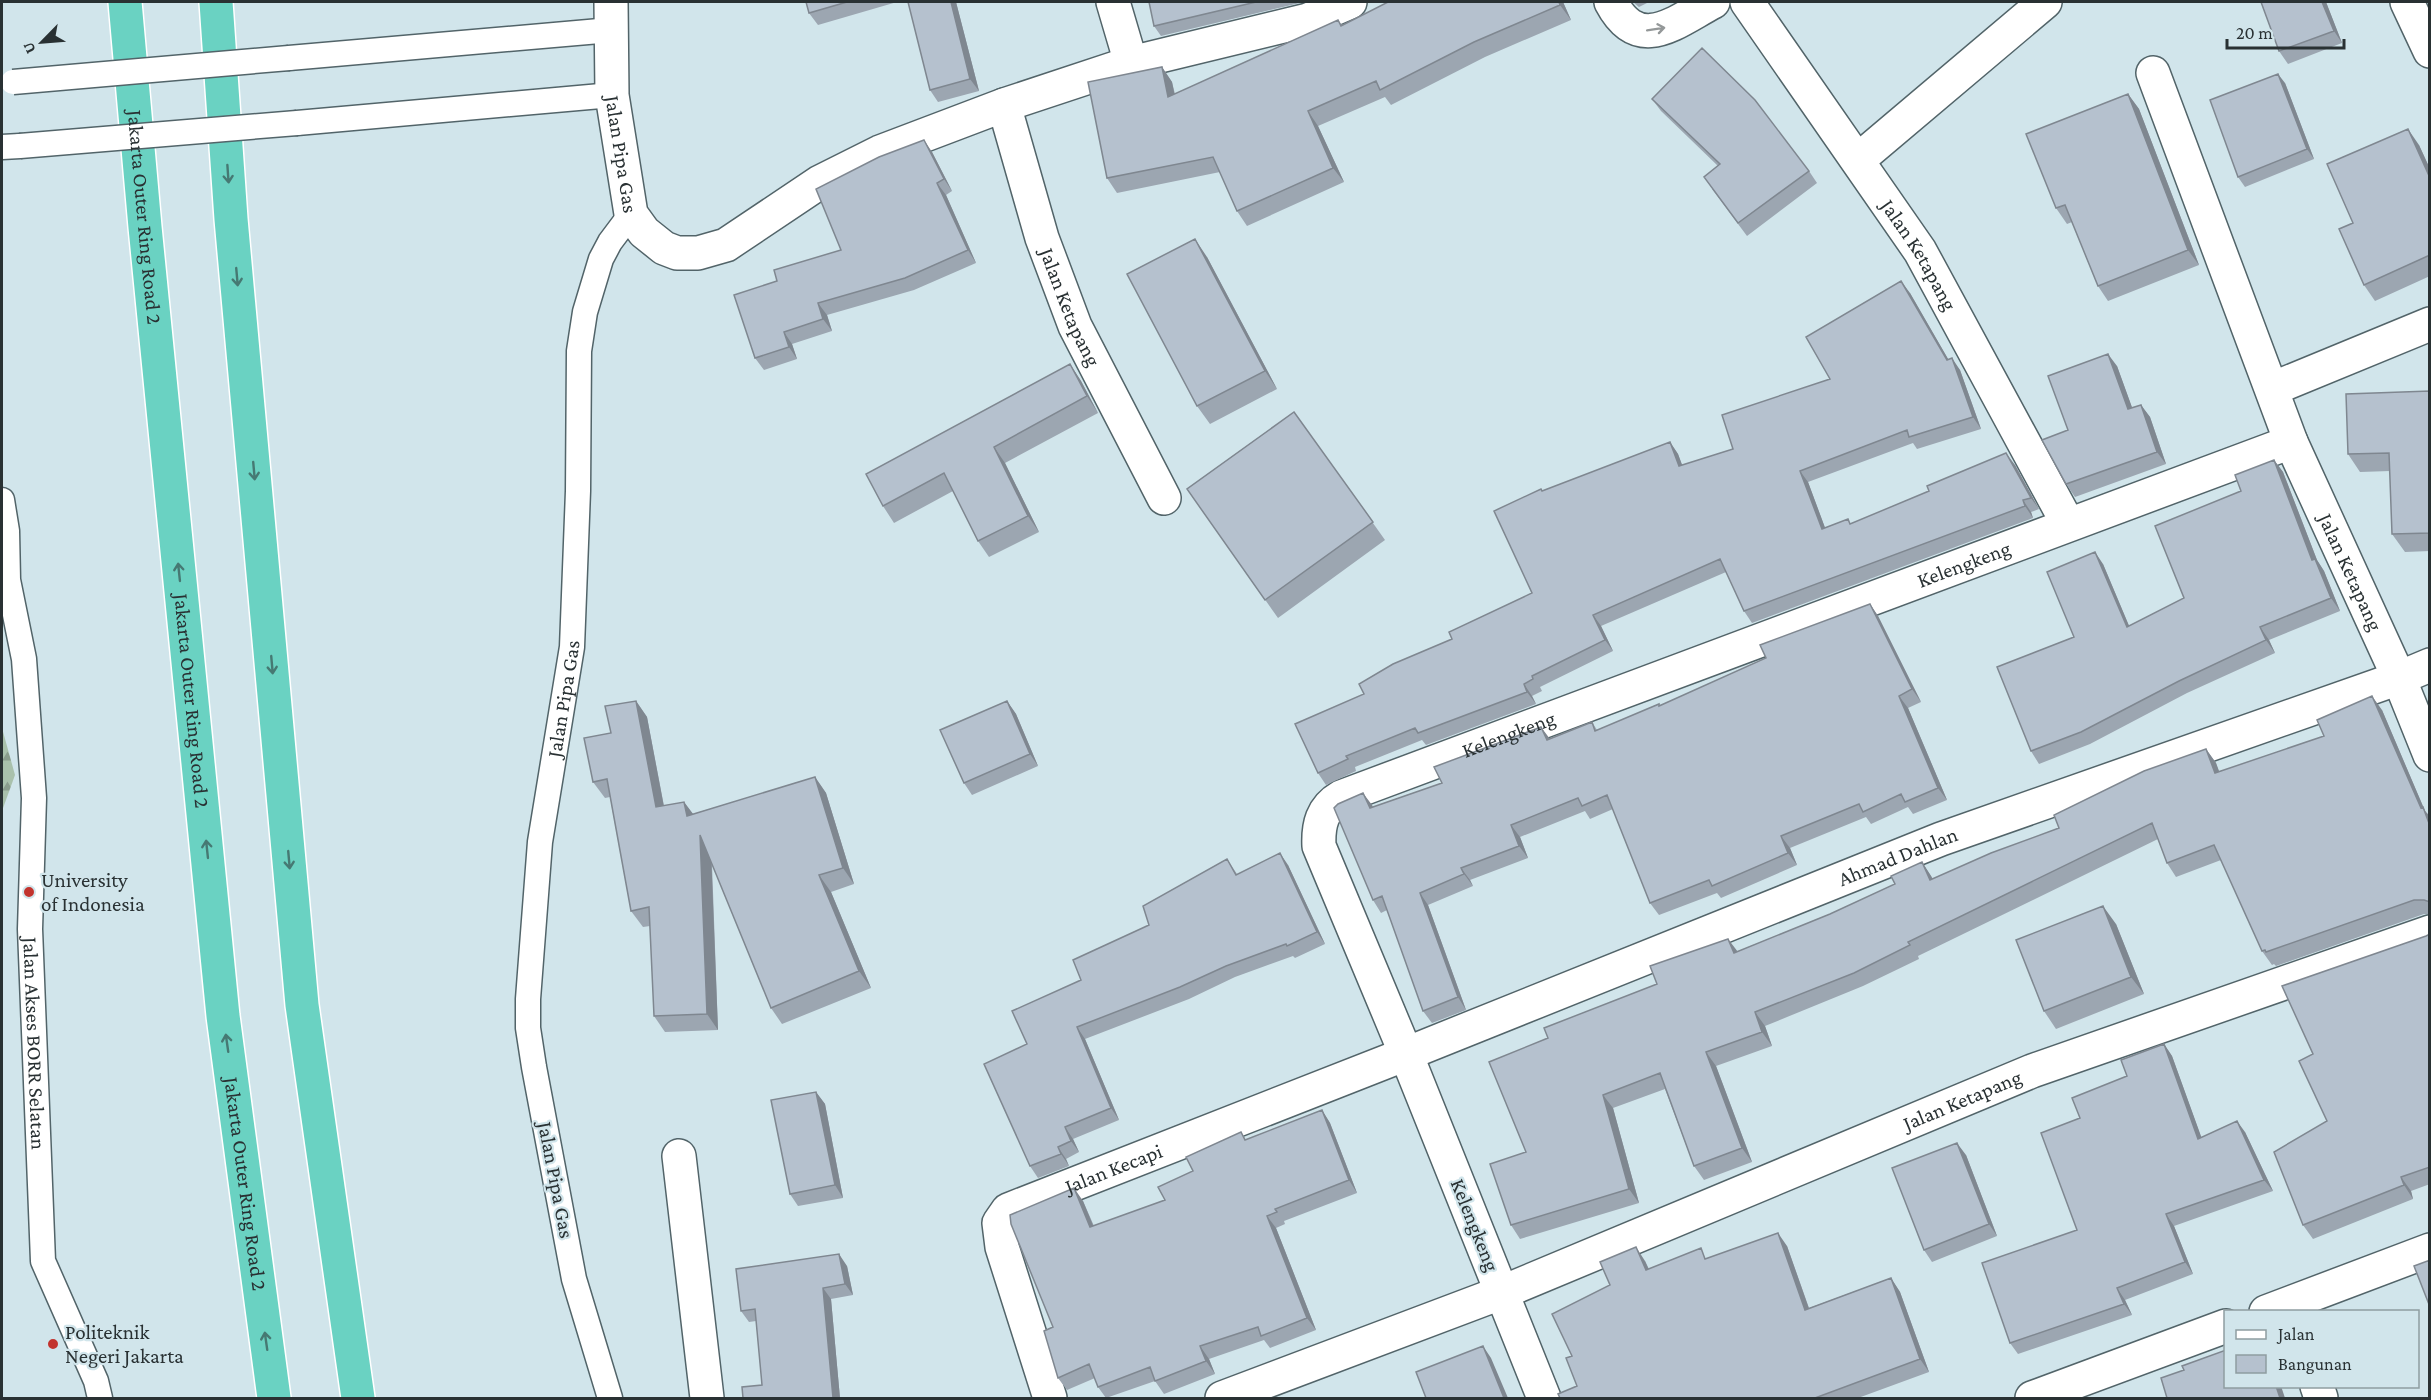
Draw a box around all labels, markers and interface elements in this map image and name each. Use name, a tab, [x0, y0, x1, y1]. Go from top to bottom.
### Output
north arrow	[12, 12, 72, 72]
scale bar	[2227, 12, 2344, 50]
one-way arrow	[1646, 23, 1665, 34]
text: 20 m	[2236, 23, 2273, 43]
text: U	[19, 40, 39, 57]
street label: Jalan Pipa Gas	[600, 92, 643, 215]
street label: Jakarta Outer Ring Road 2	[122, 107, 167, 326]
one-way arrow	[223, 164, 234, 184]
street label: Jalan Ketapang	[1875, 193, 1962, 315]
street label: Jalan Ketapang	[1034, 243, 1106, 370]
one-way arrow	[231, 267, 242, 287]
one-way arrow	[249, 461, 260, 481]
street label: Jalan Ketapang	[2313, 508, 2388, 634]
street label: Kelengkeng	[1914, 536, 2014, 593]
one-way arrow	[173, 562, 184, 582]
street label: Jakarta Outer Ring Road 2	[169, 590, 214, 809]
street label: Jalan Pipa Gas	[542, 640, 584, 761]
one-way arrow	[266, 655, 277, 675]
street label: Kelengkeng	[1459, 706, 1559, 763]
street label: Ahmad Dahlan	[1835, 822, 1961, 891]
one-way arrow	[201, 840, 212, 860]
one-way arrow	[284, 849, 295, 869]
place label: University of Indonesia	[41, 868, 145, 916]
marker: University of Indonesia	[22, 885, 36, 899]
street label: Jalan Akses BORR Selatan	[18, 935, 51, 1150]
one-way arrow	[221, 1034, 232, 1053]
street label: Jalan Ketapang	[1897, 1065, 2025, 1136]
street label: Jakarta Outer Ring Road 2	[219, 1073, 272, 1292]
street label: Jalan Pipa Gas	[533, 1118, 579, 1240]
street label: Jalan Kecapi	[1060, 1139, 1166, 1199]
street label: Kelengkeng	[1446, 1175, 1504, 1275]
legend	[2224, 1310, 2419, 1388]
place label: Politeknik Negeri Jakarta	[65, 1320, 184, 1368]
text: Jalan	[2276, 1324, 2315, 1344]
one-way arrow	[260, 1331, 271, 1351]
marker: Politeknik Negeri Jakarta	[46, 1337, 60, 1351]
text: Bangunan	[2278, 1354, 2352, 1374]

